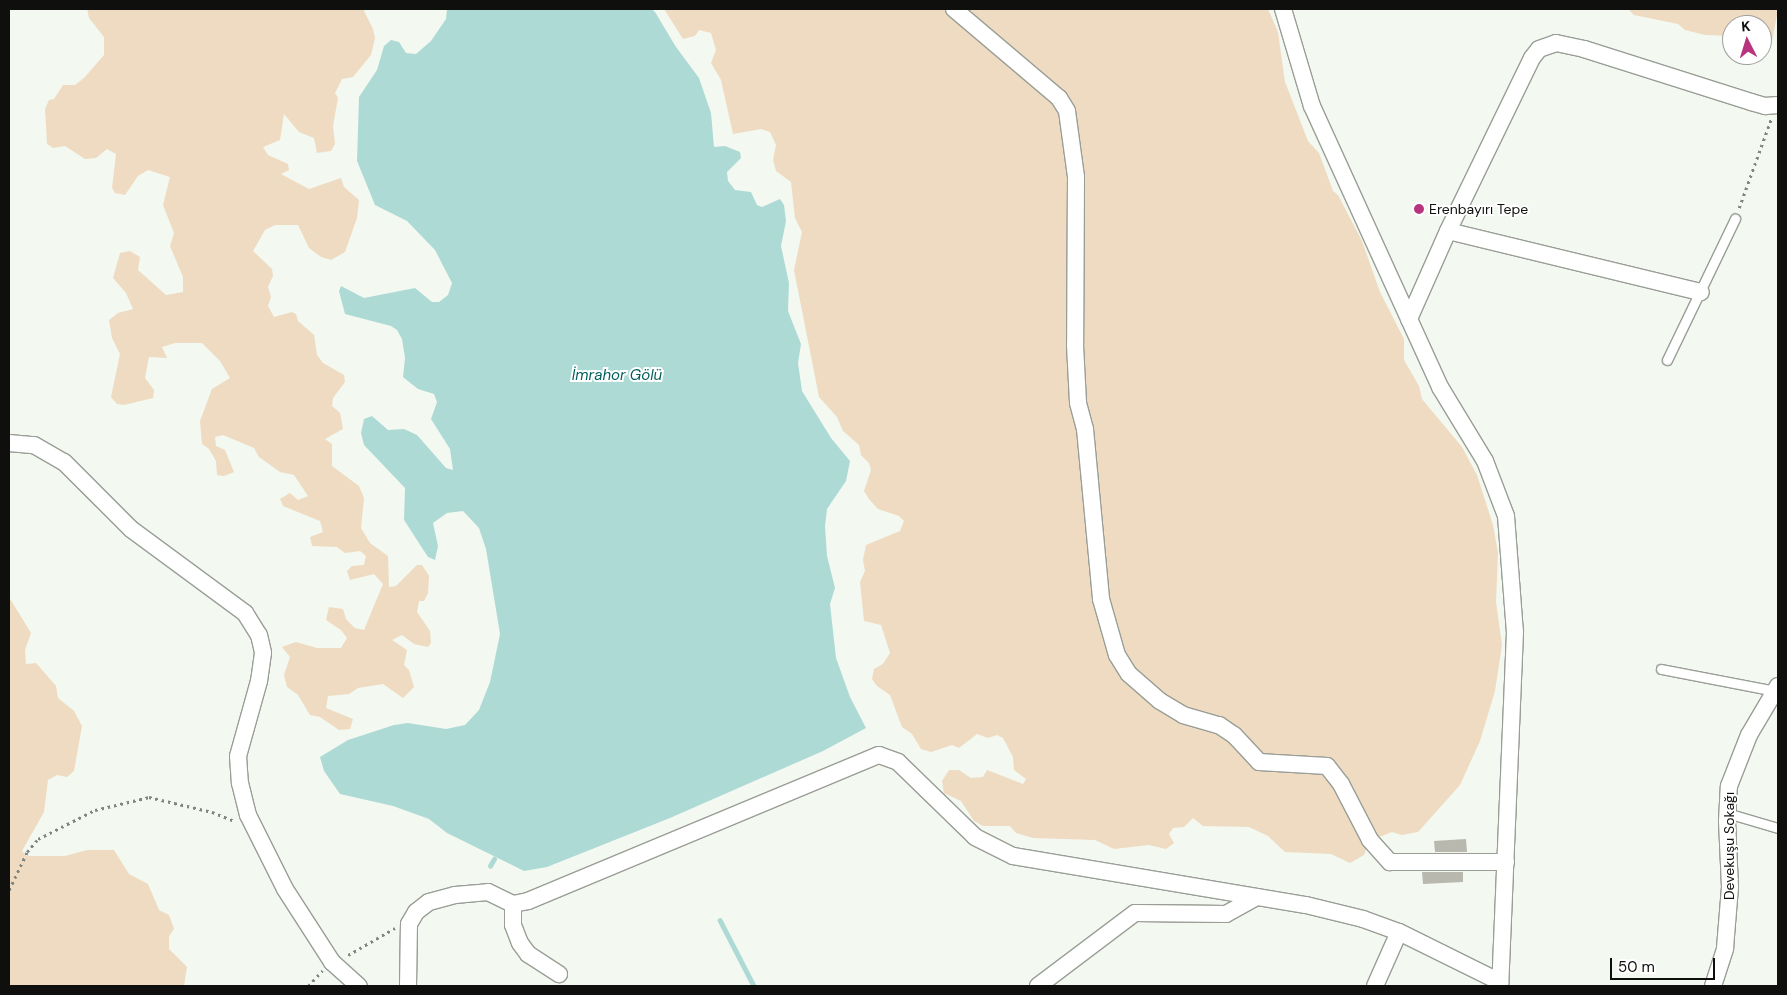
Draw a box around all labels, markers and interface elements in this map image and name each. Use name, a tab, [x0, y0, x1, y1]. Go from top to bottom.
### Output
north arrow	[1722, 15, 1772, 65]
text: K	[1740, 17, 1751, 35]
place label: Erenbayırı Tepe	[1429, 201, 1528, 217]
marker: Erenbayırı Tepe	[1413, 203, 1425, 215]
water label: İmrahor Gölü	[572, 367, 662, 385]
street label: Devekuşu Sokağı	[1721, 792, 1737, 900]
scale bar	[1612, 948, 1717, 980]
text: 50 m	[1618, 957, 1655, 977]

